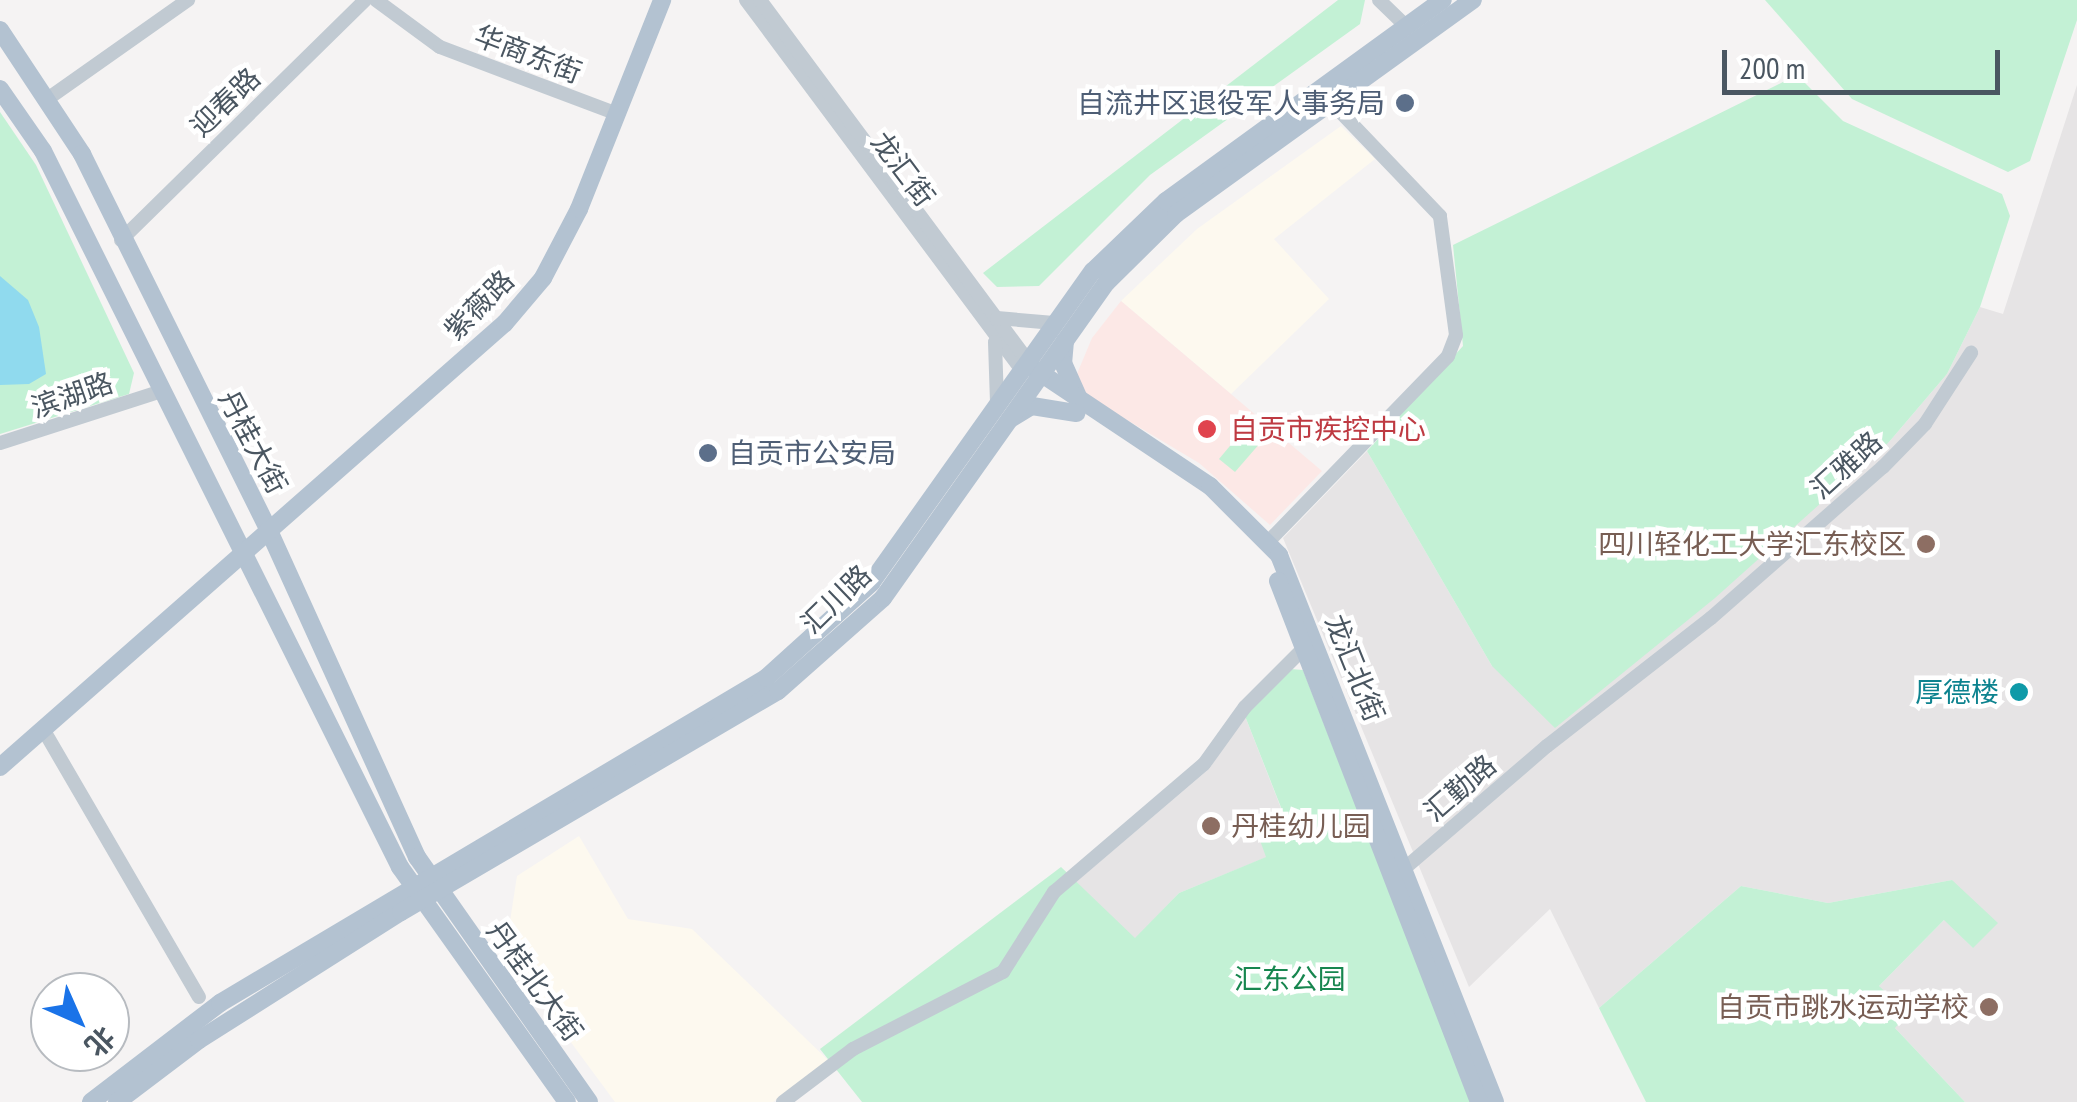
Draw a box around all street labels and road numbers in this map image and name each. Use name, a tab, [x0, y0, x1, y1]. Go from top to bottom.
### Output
street label: 华商东街	[470, 18, 586, 90]
street label: 迎春路	[183, 61, 267, 143]
street label: 龙汇街	[864, 125, 942, 213]
street label: 紫薇路	[437, 263, 521, 347]
street label: 滨湖路	[27, 365, 117, 425]
street label: 丹桂大街	[212, 385, 294, 499]
street label: 汇雅路	[1804, 424, 1888, 506]
street label: 汇川路	[794, 558, 878, 640]
street label: 龙汇北街	[1318, 610, 1392, 726]
street label: 汇勤路	[1417, 748, 1503, 828]
street label: 丹桂北大街	[480, 914, 590, 1048]

